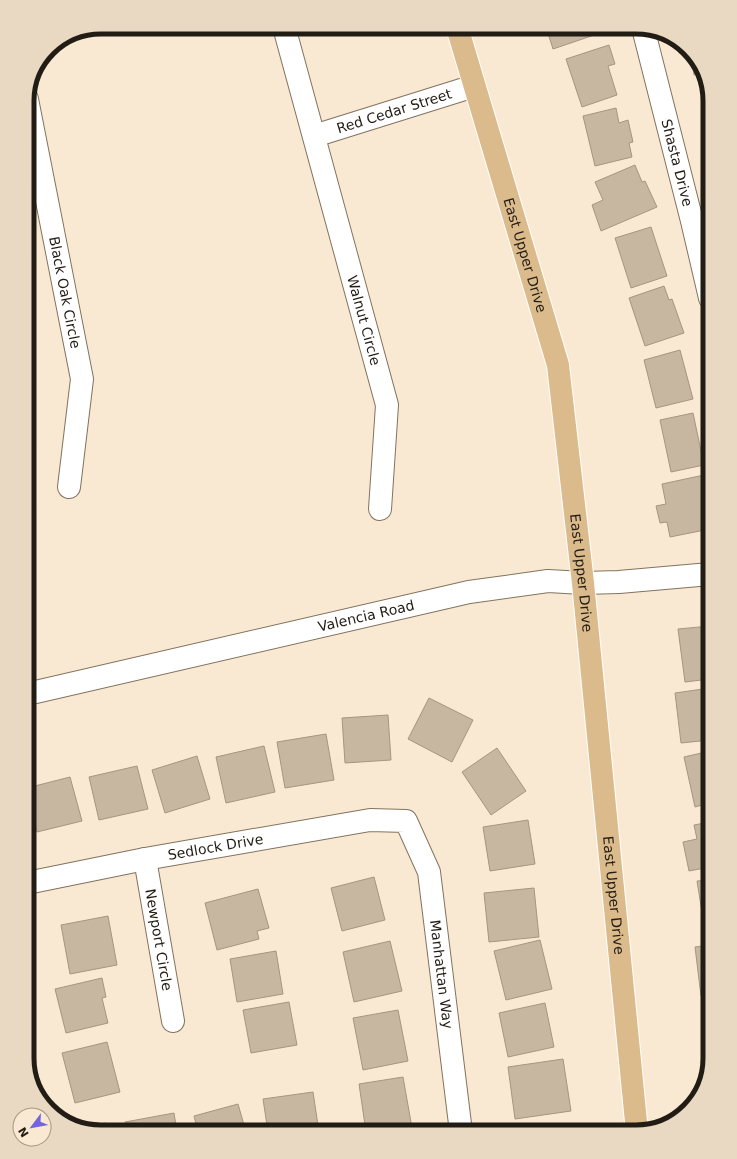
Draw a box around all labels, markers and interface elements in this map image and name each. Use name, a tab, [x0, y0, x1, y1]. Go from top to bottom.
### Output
street label: Red Cedar Street	[335, 85, 454, 136]
street label: Shasta Drive	[658, 117, 696, 208]
street label: East Upper Drive	[500, 196, 550, 314]
street label: Black Oak Circle	[46, 235, 84, 350]
street label: Walnut Circle	[344, 274, 384, 367]
street label: East Upper Drive	[567, 513, 596, 633]
street label: Valencia Road	[316, 597, 416, 635]
street label: Sedlock Drive	[167, 831, 264, 863]
street label: East Upper Drive	[600, 835, 628, 955]
street label: Newport Circle	[142, 888, 176, 992]
street label: Manhattan Way	[427, 919, 456, 1030]
north arrow	[12, 1107, 52, 1147]
text: N	[16, 1125, 32, 1139]

